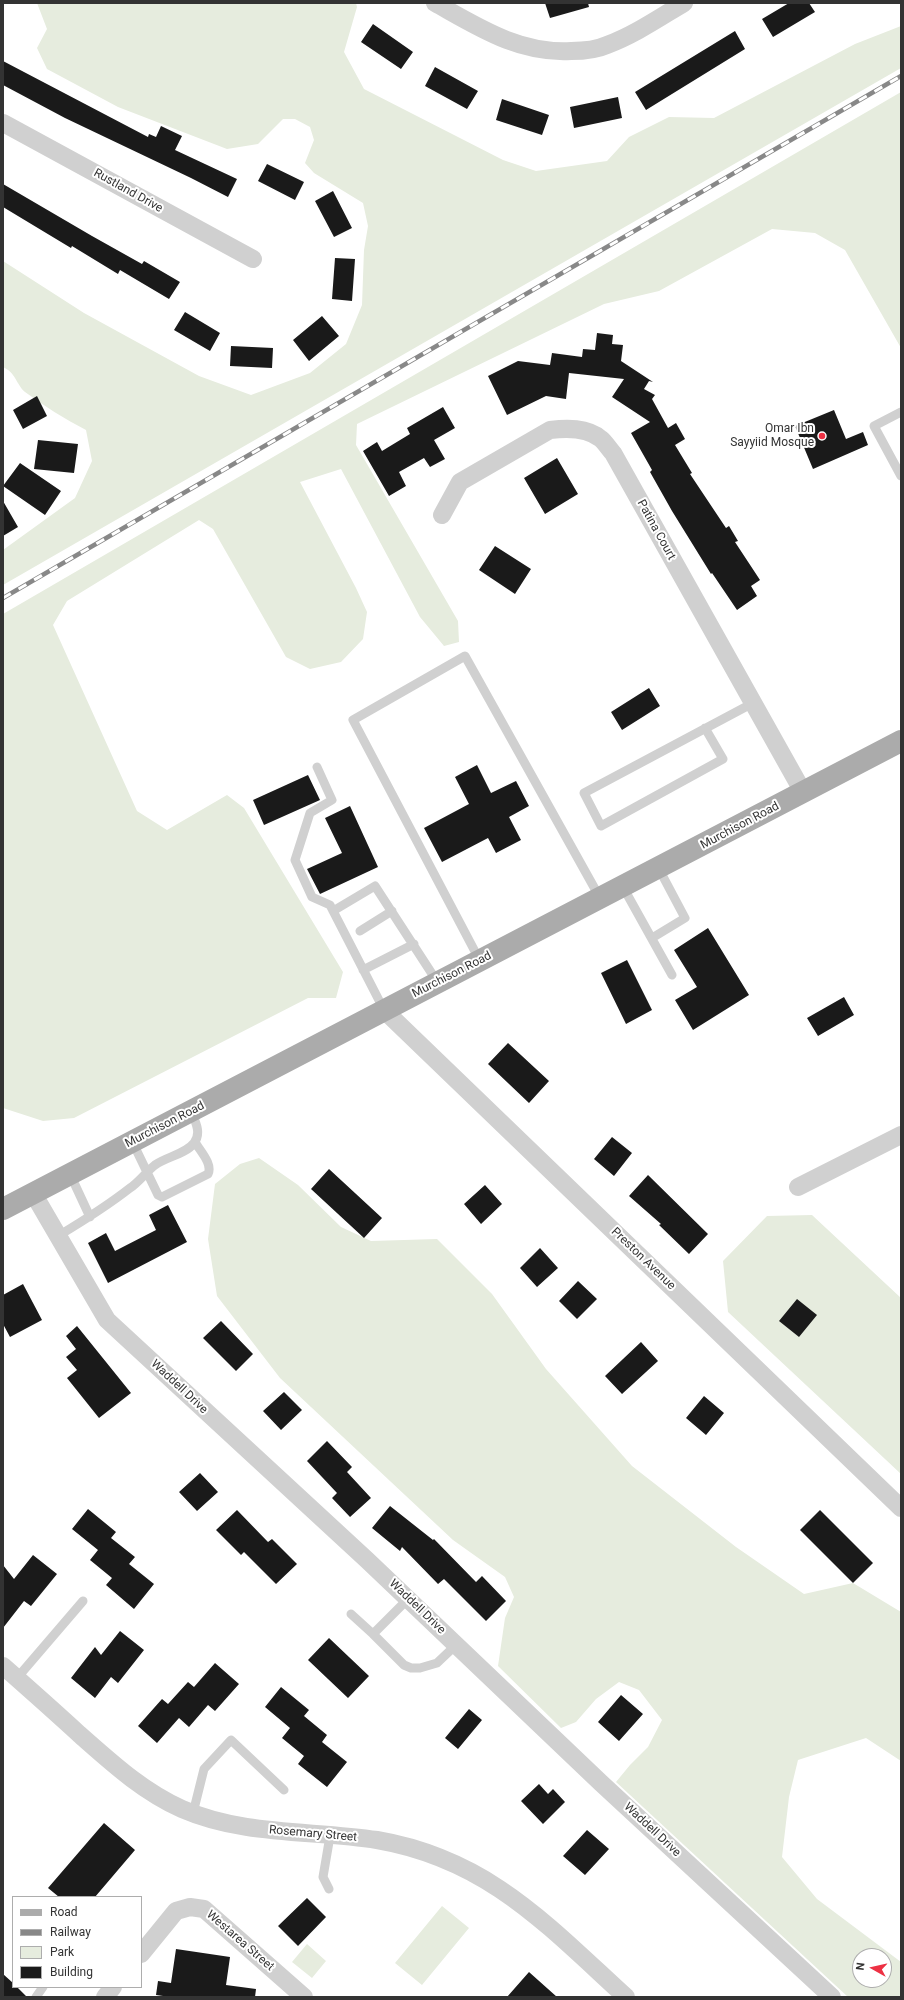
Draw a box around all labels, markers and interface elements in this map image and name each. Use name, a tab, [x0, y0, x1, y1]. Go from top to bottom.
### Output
street label: Rustland Drive	[91, 166, 165, 216]
place label: Omar Ibn Sayyiid Mosque	[730, 422, 814, 450]
marker: Omar Ibn Sayyiid Mosque	[817, 431, 827, 441]
street label: Patina Court	[634, 497, 678, 563]
street label: Murchison Road	[698, 799, 782, 853]
street label: Murchison Road	[410, 949, 494, 1001]
street label: Murchison Road	[123, 1099, 207, 1151]
street label: Preston Avenue	[608, 1225, 678, 1293]
street label: Waddell Drive	[148, 1357, 210, 1417]
street label: Waddell Drive	[386, 1577, 448, 1637]
street label: Waddell Drive	[621, 1800, 683, 1860]
street label: Rosemary Street	[268, 1823, 358, 1845]
legend	[12, 1896, 142, 1988]
text: Road	[50, 1905, 78, 1919]
street label: Westarea Street	[203, 1908, 277, 1974]
text: Railway	[50, 1925, 91, 1939]
text: Park	[50, 1945, 74, 1959]
north arrow	[852, 1948, 892, 1988]
text: N	[854, 1962, 868, 1971]
text: Building	[50, 1965, 93, 1979]

